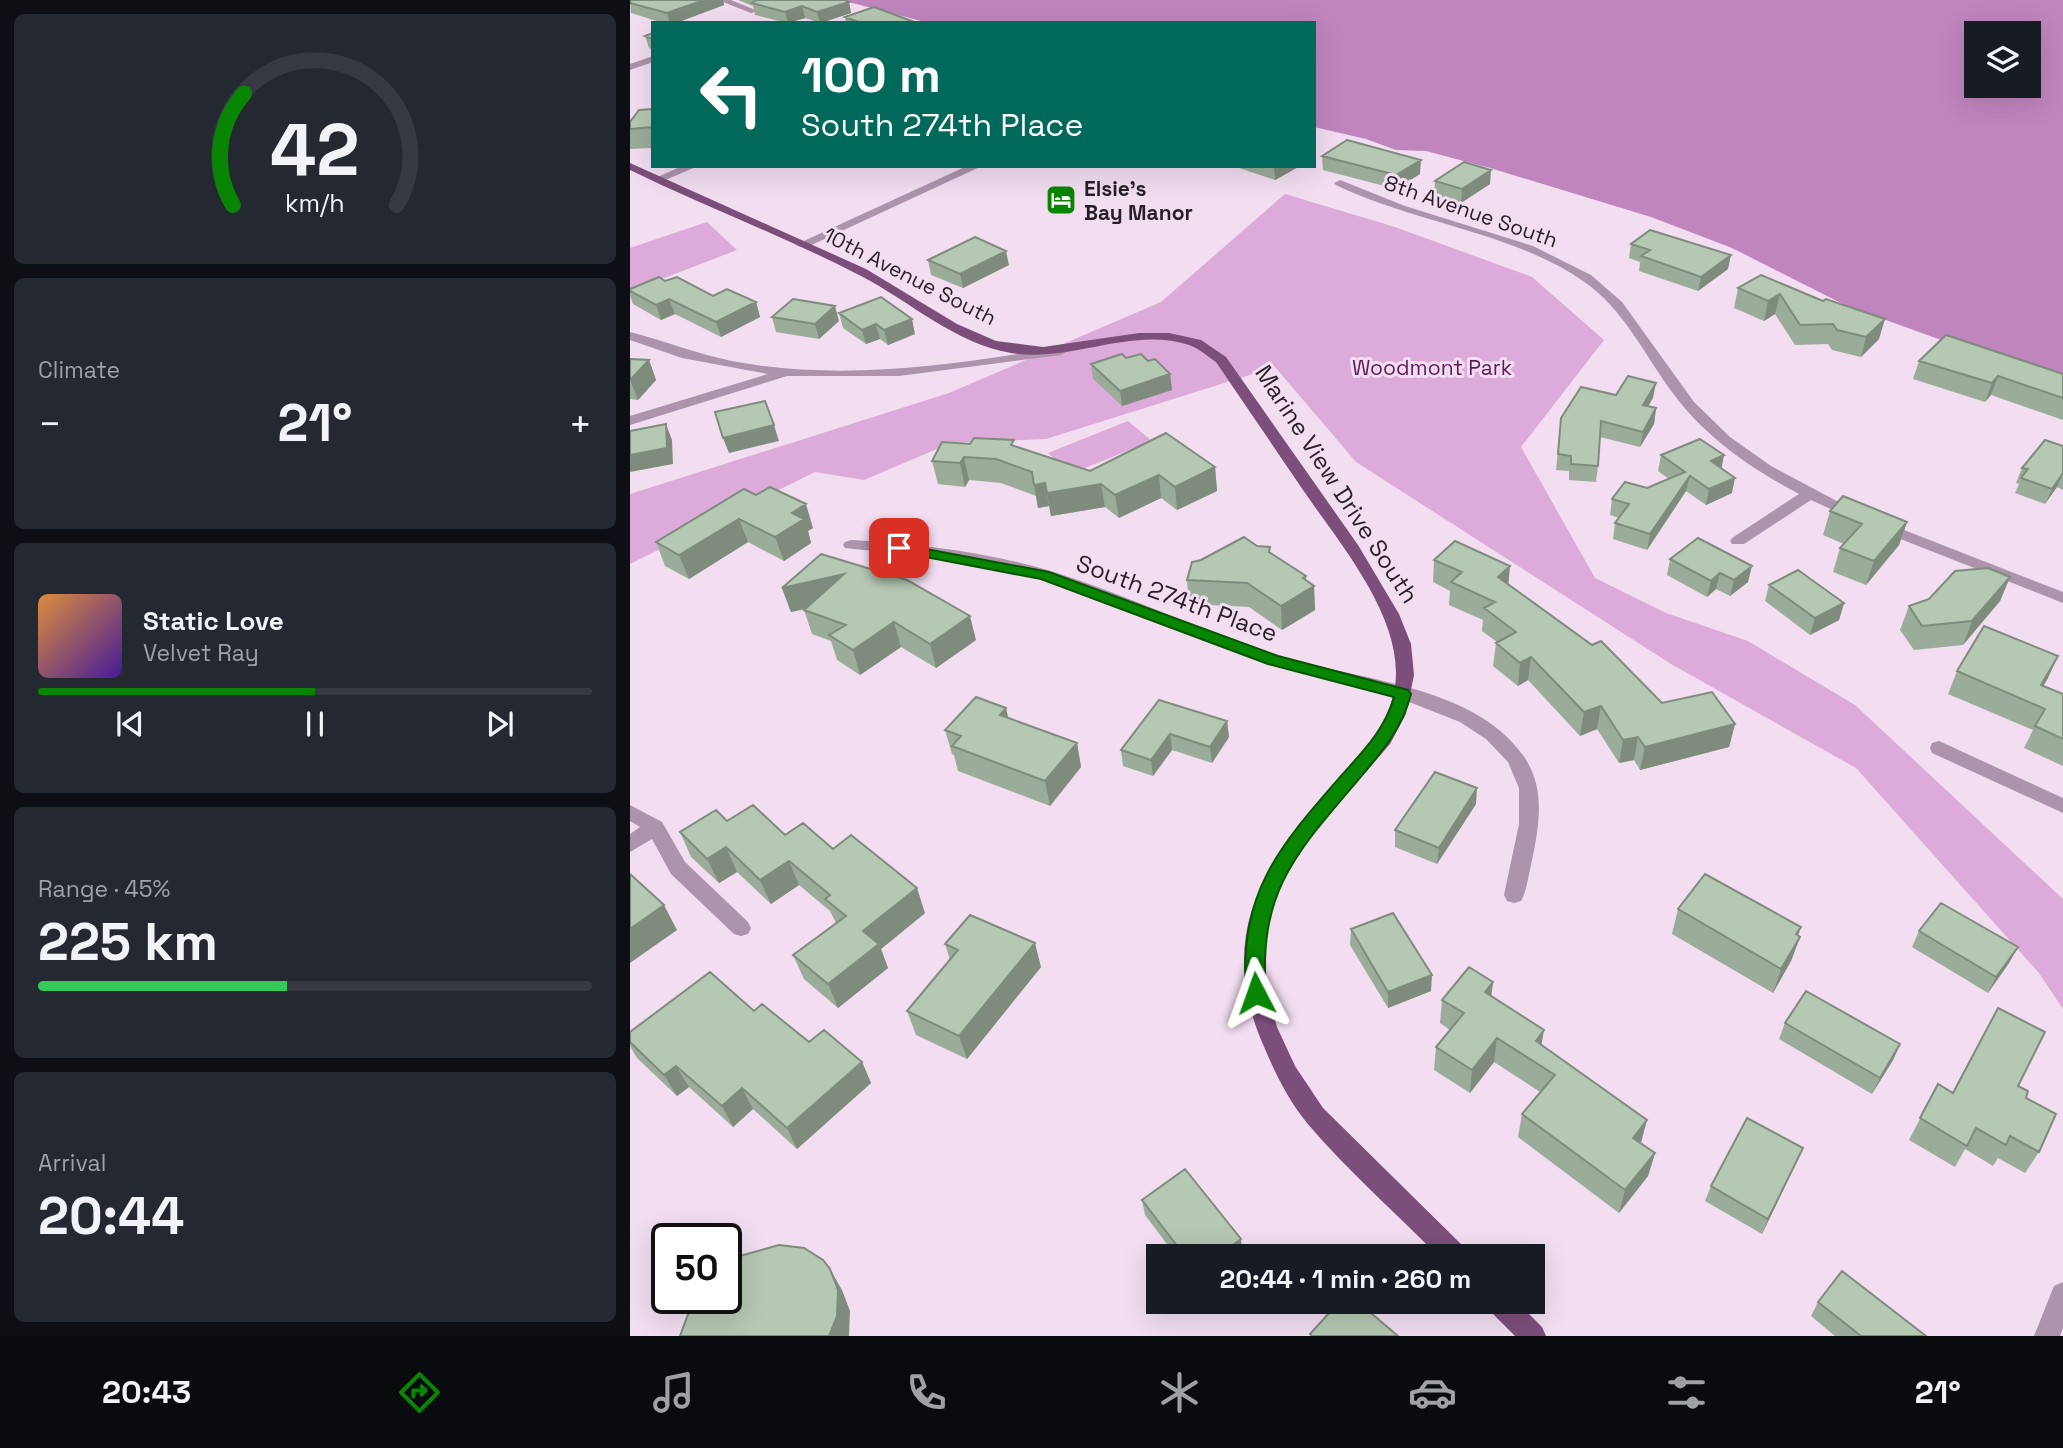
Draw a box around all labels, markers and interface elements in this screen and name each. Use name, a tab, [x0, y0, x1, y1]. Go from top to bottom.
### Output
map controls	[1964, 21, 2041, 98]
button: layers	[1964, 21, 2041, 98]
text: 100 m	[801, 44, 941, 106]
icon: left	[686, 49, 777, 140]
text: 42	[270, 104, 360, 197]
text: South 274th Place	[801, 105, 1083, 145]
street label: 8th Avenue South	[1381, 169, 1561, 253]
place label: Elsie's Bay Manor	[1084, 175, 1193, 226]
hotel icon: Elsie's Bay Manor	[1044, 183, 1078, 217]
text: km/h	[285, 187, 345, 219]
street label: 10th Avenue South	[819, 221, 1001, 331]
park label: Woodmont Park	[1352, 354, 1512, 381]
text: Climate	[38, 355, 120, 385]
street label: Marine View Drive South	[1248, 359, 1426, 609]
text: 21°	[278, 390, 352, 456]
text: −	[38, 400, 62, 448]
text: +	[568, 400, 592, 448]
pin	[869, 518, 929, 578]
icon: arrive	[880, 529, 918, 567]
street label: South 274th Place	[1072, 547, 1282, 649]
text: Static Love	[143, 604, 284, 638]
text: Velvet Ray	[143, 638, 259, 668]
icon: previous	[111, 705, 149, 743]
icon: pause	[296, 705, 334, 743]
icon: next	[481, 705, 519, 743]
text: Range · 45%	[38, 874, 170, 904]
text: 225 km	[38, 909, 218, 975]
position arrow	[1219, 956, 1293, 1030]
text: Arrival	[38, 1148, 106, 1178]
text: 20:44	[38, 1183, 184, 1249]
speed limit sign: 50	[651, 1223, 742, 1314]
text: 20:44 · 1 min · 260 m	[1220, 1262, 1471, 1296]
icon: directions	[395, 1368, 444, 1417]
icon: music	[649, 1368, 698, 1417]
icon: phone	[902, 1368, 951, 1417]
icon: climate	[1155, 1368, 1204, 1417]
icon: car	[1408, 1368, 1457, 1417]
icon: filters	[1662, 1368, 1711, 1417]
text: 20:43	[102, 1372, 191, 1412]
text: 21°	[1915, 1372, 1961, 1412]

